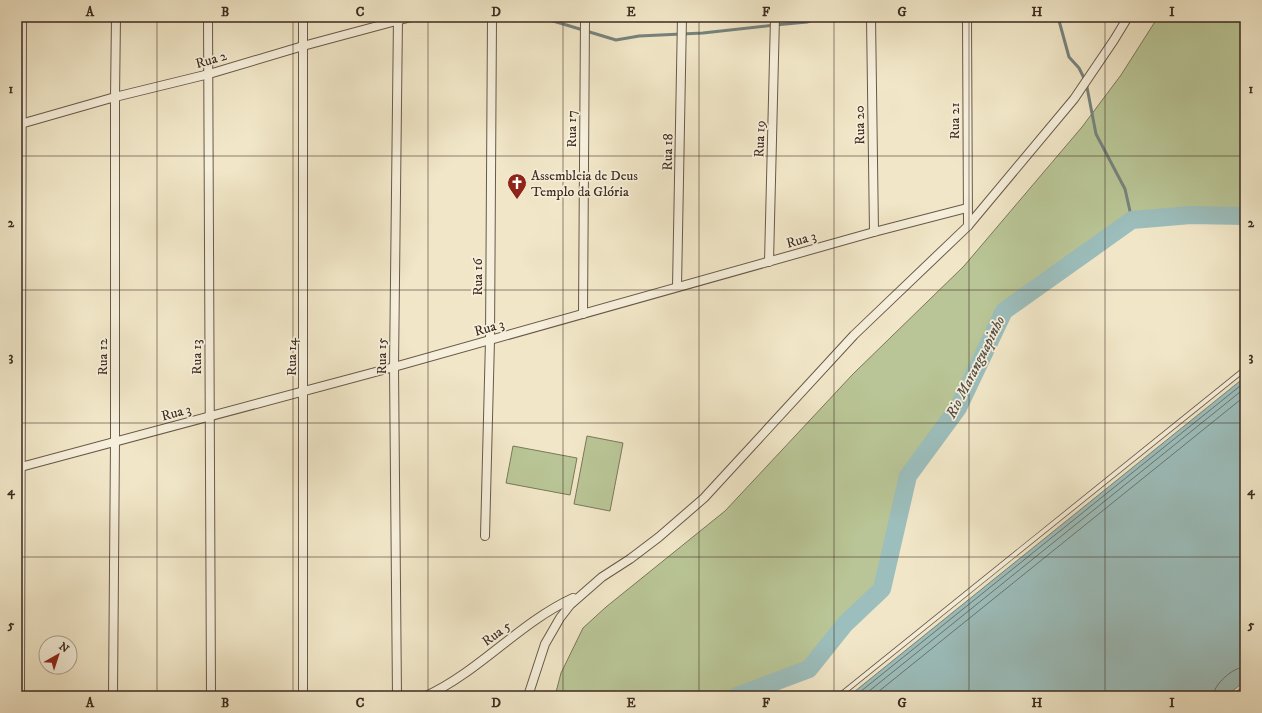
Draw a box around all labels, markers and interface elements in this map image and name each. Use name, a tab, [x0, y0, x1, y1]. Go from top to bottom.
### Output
text: A	[85, 4, 95, 20]
text: B	[221, 4, 229, 20]
text: C	[356, 4, 365, 20]
text: D	[491, 4, 501, 20]
text: E	[626, 4, 636, 20]
text: F	[762, 4, 771, 20]
text: G	[897, 4, 907, 20]
text: H	[1032, 4, 1043, 20]
text: I	[1169, 4, 1175, 20]
street label: Rua 2	[193, 47, 229, 73]
text: 1	[9, 81, 14, 97]
text: 1	[1249, 81, 1254, 97]
street label: Rua 21	[946, 102, 964, 140]
street label: Rua 20	[851, 105, 869, 145]
street label: Rua 17	[563, 110, 581, 148]
street label: Rua 19	[750, 120, 770, 158]
street label: Rua 18	[659, 133, 677, 171]
place label: Assembleia de Deus Templo da Glória	[531, 167, 638, 201]
church icon: Assembleia de Deus Templo da Glória	[506, 172, 528, 200]
text: 2	[8, 215, 15, 231]
text: 2	[1248, 215, 1255, 231]
street label: Rua 3	[784, 227, 818, 253]
street label: Rua 16	[469, 258, 487, 296]
water label: Rio Maranguapinho	[941, 313, 1010, 422]
street label: Rua 3	[472, 315, 506, 341]
street label: Rua 14	[283, 337, 301, 376]
street label: Rua 15	[373, 337, 391, 375]
street label: Rua 12	[94, 338, 112, 376]
street label: Rua 13	[188, 339, 206, 375]
text: 3	[9, 349, 14, 365]
text: 3	[1249, 349, 1254, 365]
street label: Rua 3	[159, 400, 193, 426]
text: 4	[6, 483, 15, 500]
text: 4	[1246, 483, 1255, 500]
text: 5	[7, 617, 15, 633]
street label: Rua 5	[478, 617, 515, 651]
text: 5	[1247, 617, 1255, 633]
north arrow	[38, 635, 78, 675]
text: N	[56, 640, 72, 656]
text: A	[85, 695, 95, 711]
text: B	[221, 695, 229, 711]
text: C	[356, 695, 365, 711]
text: D	[491, 695, 501, 711]
text: E	[626, 695, 636, 711]
text: F	[762, 695, 771, 711]
text: G	[897, 695, 907, 711]
text: H	[1032, 695, 1043, 711]
text: I	[1169, 695, 1175, 711]

